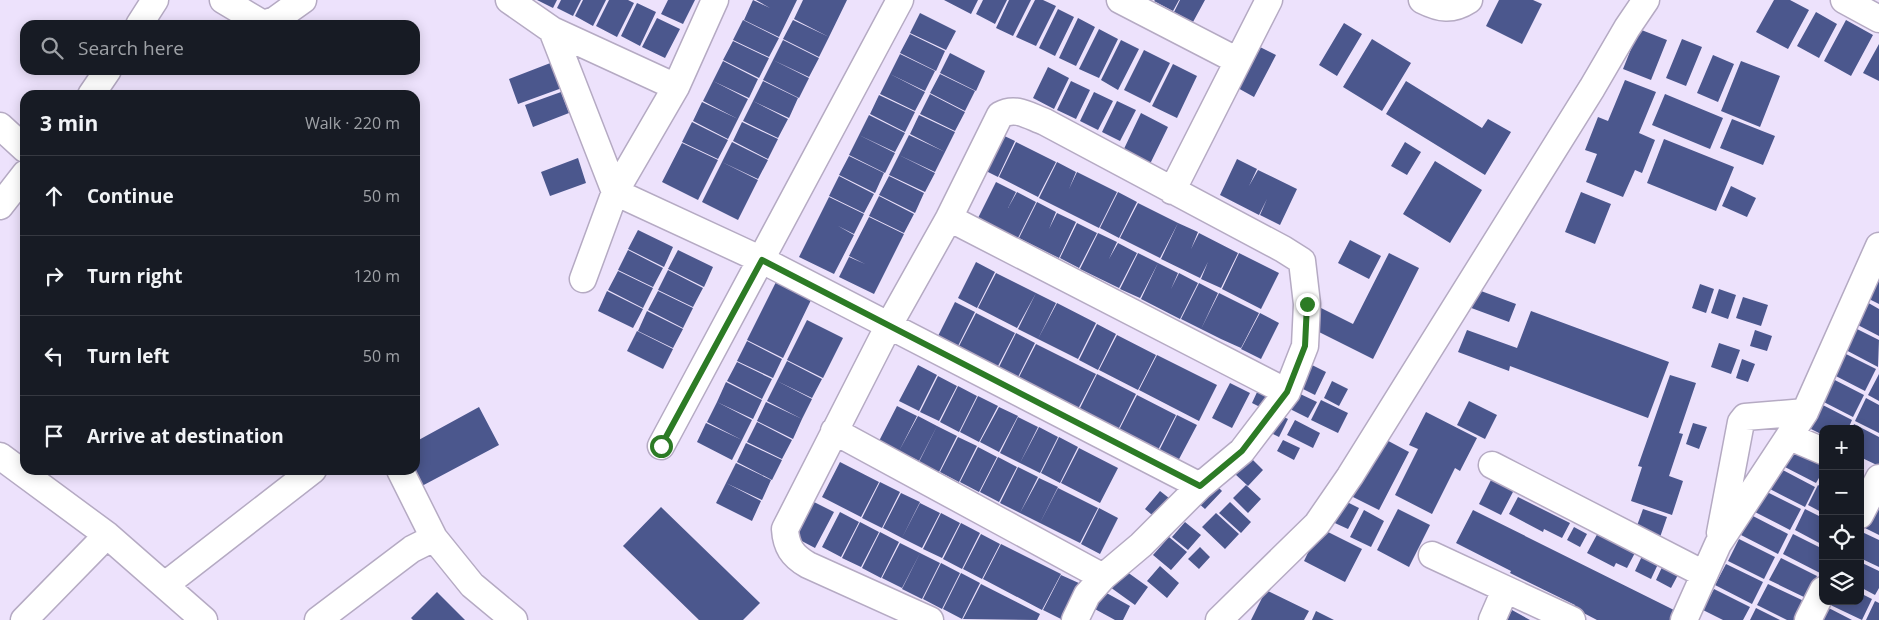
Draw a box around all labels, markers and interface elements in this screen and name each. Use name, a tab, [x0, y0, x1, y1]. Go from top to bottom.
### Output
search box	[20, 20, 420, 75]
icon: search	[38, 34, 66, 62]
text: Search here	[78, 35, 184, 61]
text: 3 min	[40, 109, 98, 137]
text: Walk · 220 m	[305, 112, 400, 134]
icon: ahead	[40, 182, 68, 210]
text: Continue	[87, 183, 174, 209]
text: 50 m	[363, 185, 400, 207]
icon: right	[40, 262, 68, 290]
text: Turn right	[87, 263, 182, 289]
text: 120 m	[354, 265, 400, 287]
route end	[1296, 293, 1319, 316]
icon: left	[40, 342, 68, 370]
text: Turn left	[87, 343, 169, 369]
text: 50 m	[363, 345, 400, 367]
icon: arrive	[40, 422, 68, 450]
text: Arrive at destination	[87, 423, 284, 449]
map controls	[1819, 425, 1864, 605]
button: +	[1819, 425, 1864, 470]
route start	[650, 435, 673, 458]
button: −	[1819, 470, 1864, 515]
button: locate	[1819, 515, 1864, 560]
button: layers	[1819, 560, 1864, 605]

